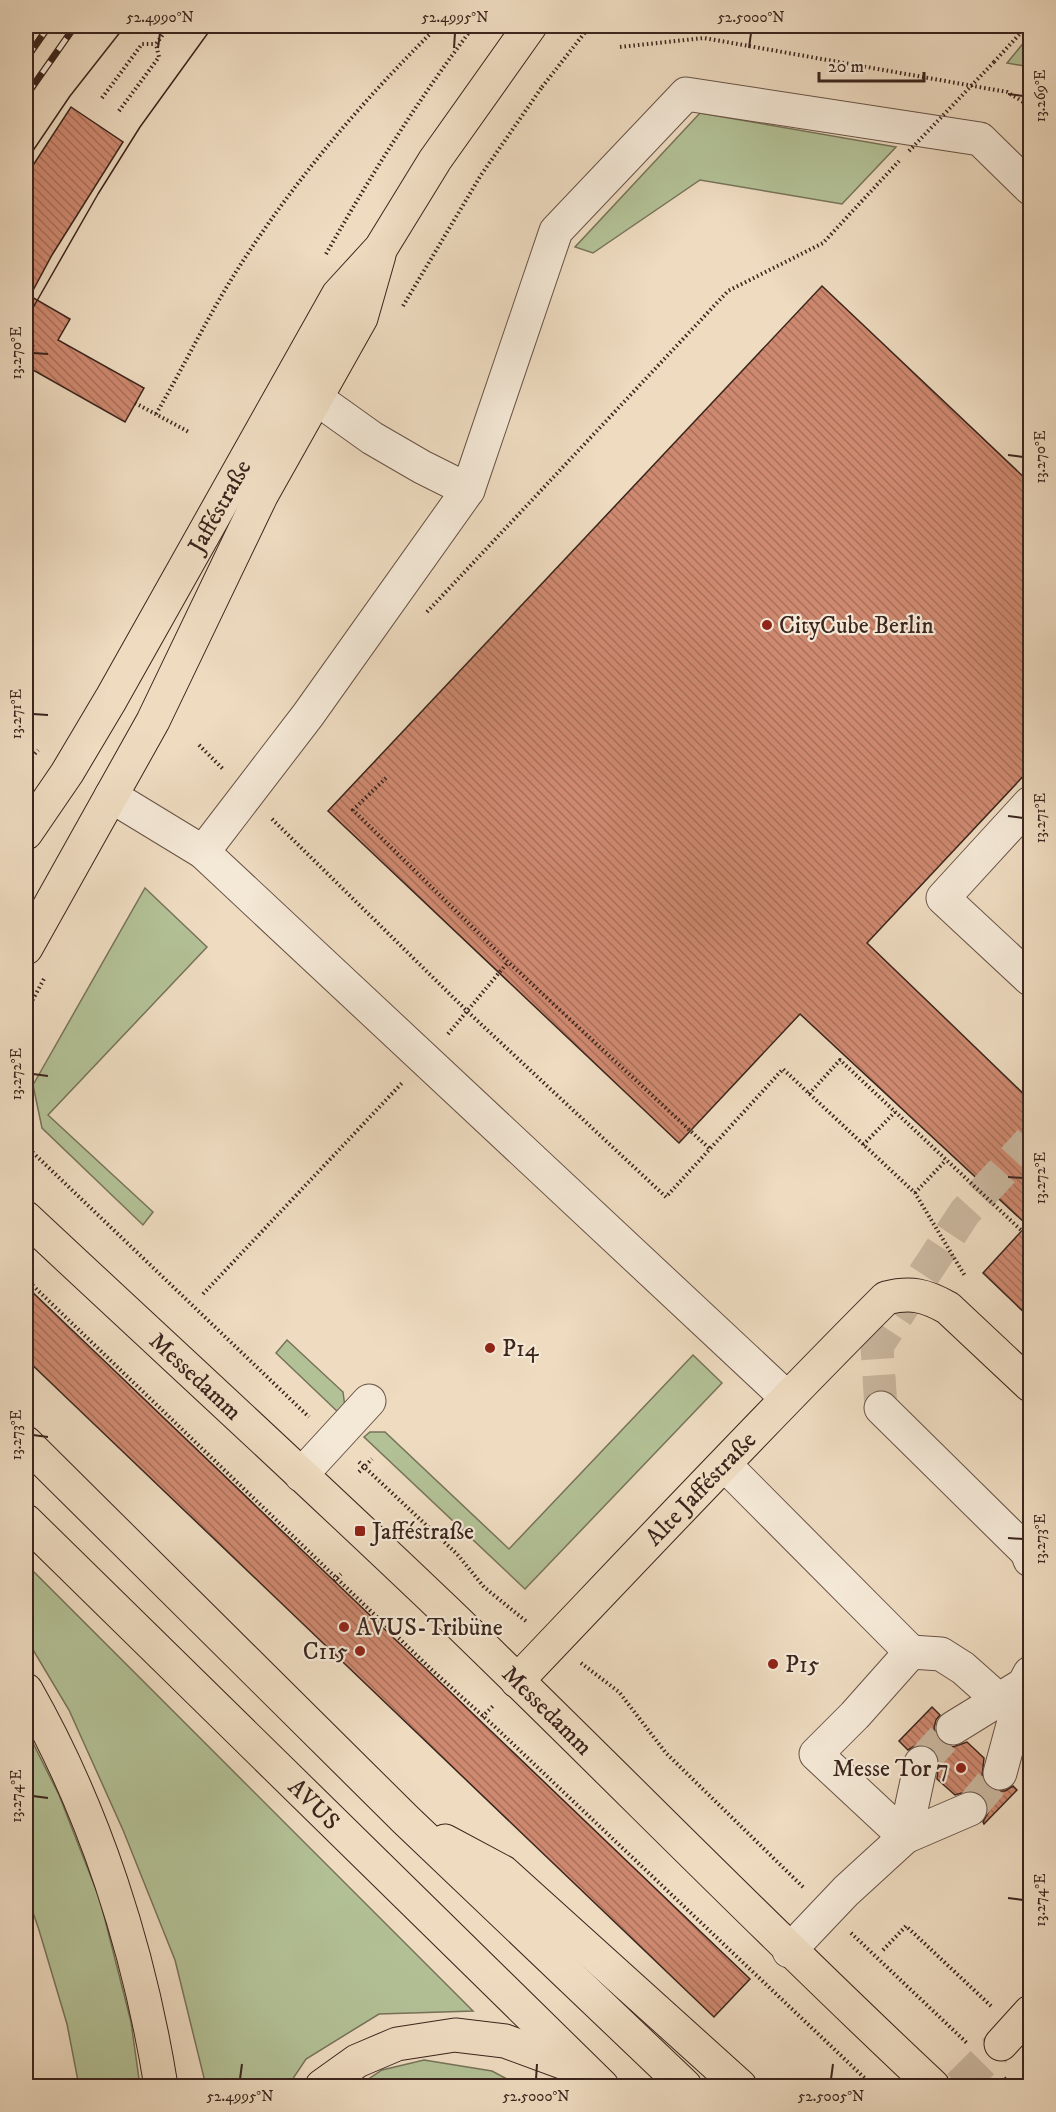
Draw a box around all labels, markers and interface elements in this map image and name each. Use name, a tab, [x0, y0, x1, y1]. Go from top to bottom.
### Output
text: 52.4990°N	[126, 8, 194, 27]
text: 52.4995°N	[422, 8, 488, 27]
text: 52.5000°N	[717, 8, 785, 27]
scale bar	[819, 45, 924, 83]
text: 20 m	[828, 56, 864, 78]
text: 13.269°E	[1031, 69, 1050, 122]
text: 13.270°E	[7, 326, 26, 380]
text: 13.270°E	[1031, 430, 1050, 484]
street label: Jafféstraße	[181, 455, 258, 560]
place label: CityCube Berlin	[779, 611, 934, 641]
marker: CityCube Berlin	[760, 618, 774, 632]
text: 13.271°E	[7, 688, 26, 739]
text: 13.271°E	[1031, 792, 1050, 843]
text: 13.272°E	[7, 1047, 26, 1100]
text: 13.272°E	[1031, 1151, 1050, 1204]
street label: Messedamm	[143, 1326, 248, 1427]
place label: P14	[502, 1334, 540, 1364]
marker: P14	[483, 1341, 497, 1355]
text: 13.273°E	[7, 1409, 26, 1460]
street label: Alte Jafféstraße	[639, 1426, 763, 1553]
text: 13.273°E	[1031, 1513, 1050, 1564]
place label: Jafféstraße	[370, 1517, 474, 1547]
marker: Jafféstraße	[353, 1524, 367, 1538]
place label: AVUS-Tribüne	[356, 1613, 503, 1643]
marker: AVUS-Tribüne	[337, 1620, 351, 1634]
place label: C115	[303, 1637, 348, 1667]
marker: C115	[353, 1644, 367, 1658]
place label: P15	[785, 1650, 820, 1680]
marker: P15	[766, 1657, 780, 1671]
street label: Messedamm	[495, 1659, 599, 1762]
place label: Messe Tor 7	[832, 1754, 949, 1784]
marker: Messe Tor 7	[954, 1761, 968, 1775]
text: 13.274°E	[7, 1769, 26, 1823]
street label: AVUS	[281, 1773, 346, 1837]
text: 13.274°E	[1031, 1873, 1050, 1927]
text: 52.4995°N	[207, 2087, 273, 2106]
text: 52.5000°N	[502, 2087, 570, 2106]
text: 52.5005°N	[798, 2087, 864, 2106]

